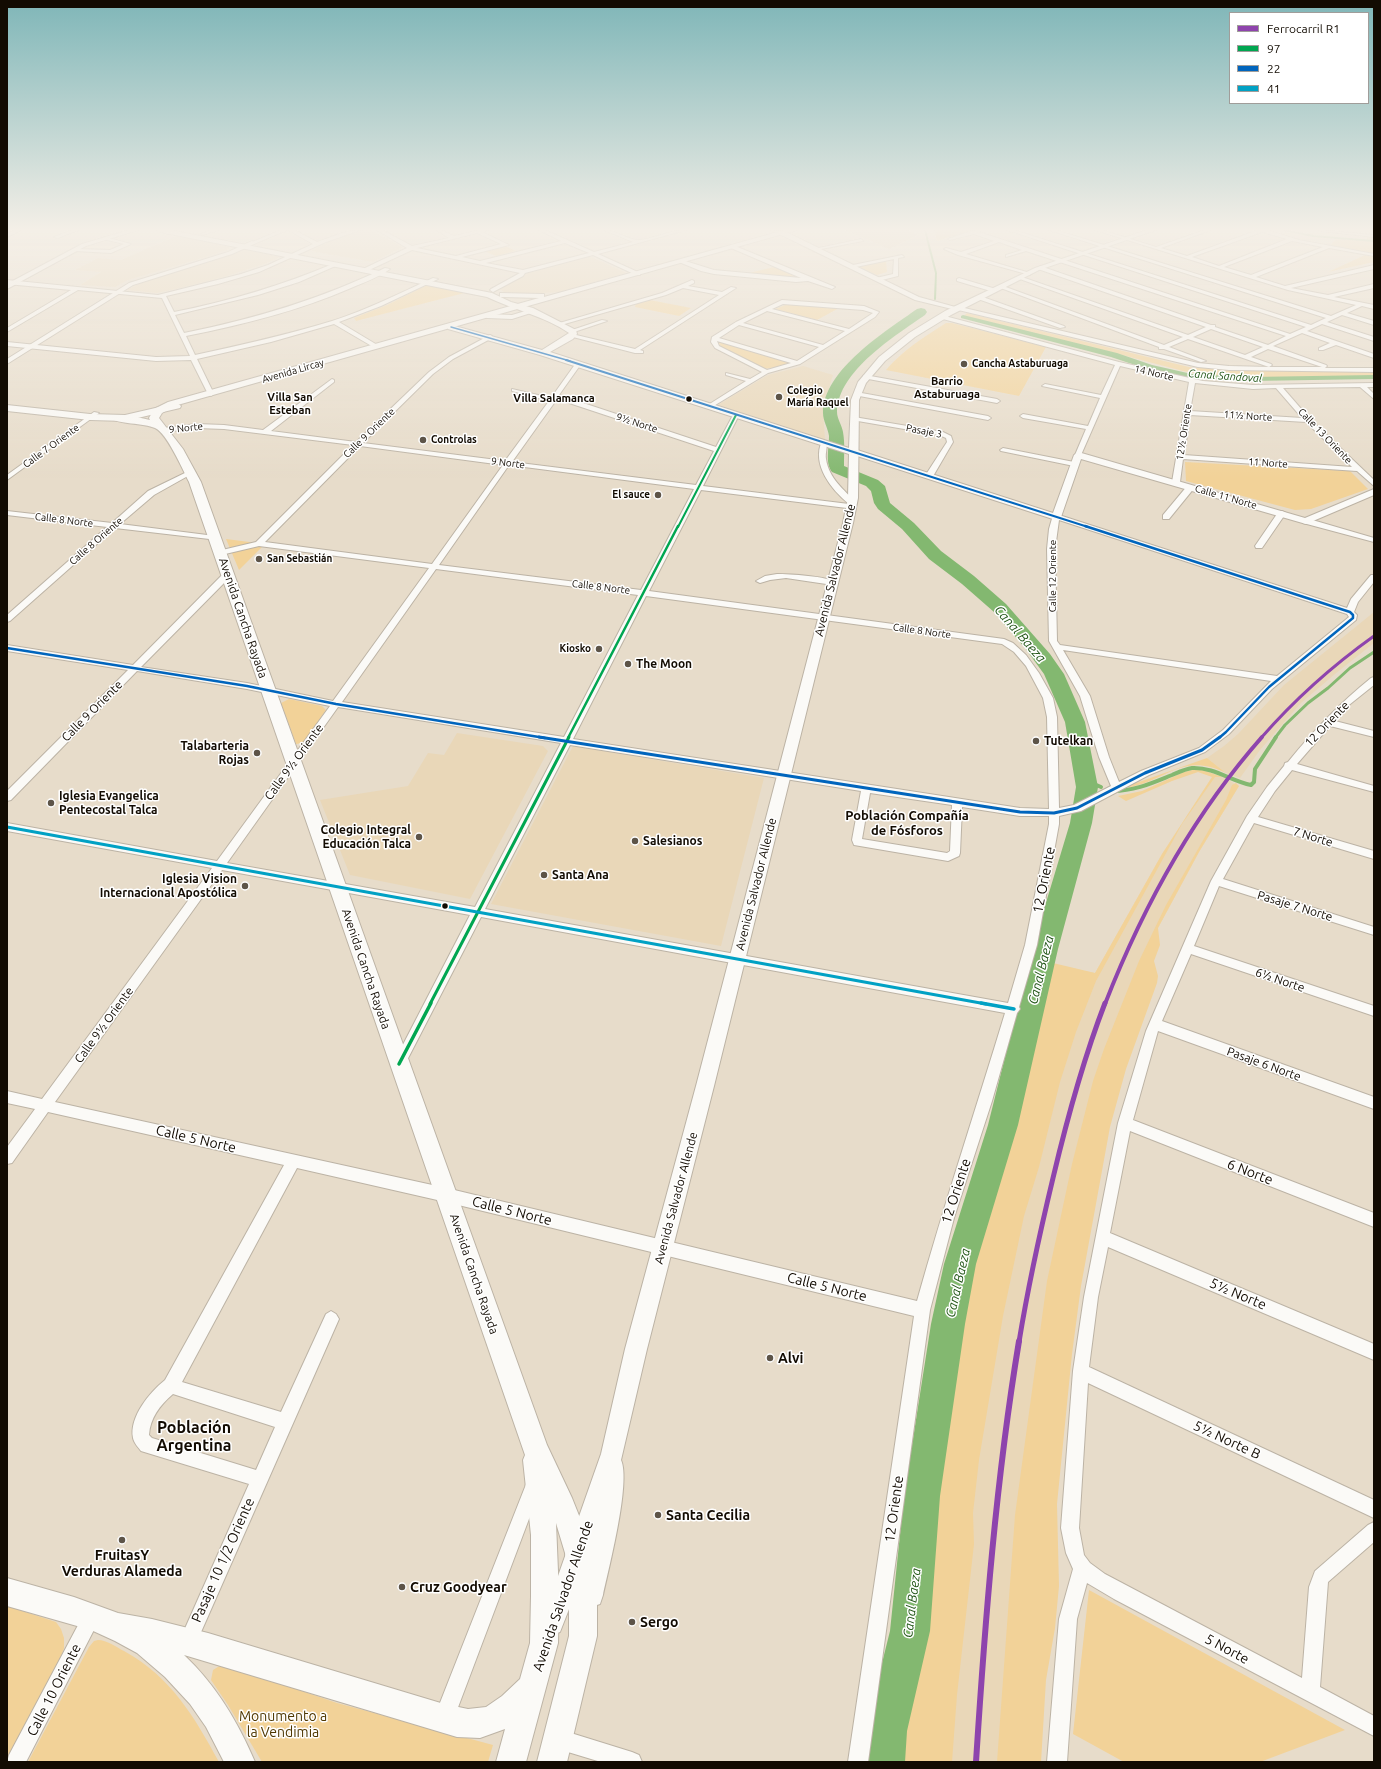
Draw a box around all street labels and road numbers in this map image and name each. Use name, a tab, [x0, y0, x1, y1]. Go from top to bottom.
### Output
street label: Avenida Lircay	[261, 356, 325, 386]
street label: 14 Norte	[1133, 363, 1175, 383]
street label: 12½ Oriente	[1174, 403, 1194, 461]
street label: Calle 9 Oriente	[341, 405, 397, 461]
street label: Calle 13 Oriente	[1295, 406, 1355, 466]
street label: 11½ Norte	[1223, 408, 1273, 424]
street label: 9½ Norte	[615, 411, 659, 435]
street label: 9 Norte	[168, 420, 204, 436]
street label: Calle 7 Oriente	[20, 421, 82, 471]
street label: Pasaje 3	[905, 422, 943, 440]
street label: 9 Norte	[490, 455, 526, 471]
street label: 11 Norte	[1248, 456, 1288, 470]
street label: Calle 11 Norte	[1194, 482, 1258, 512]
street label: Avenida Salvador Allende	[812, 502, 858, 638]
street label: Calle 8 Norte	[34, 510, 94, 530]
street label: Calle 8 Oriente	[67, 515, 125, 567]
street label: Calle 12 Oriente	[1047, 540, 1059, 612]
street label: Avenida Cancha Rayada	[216, 556, 270, 680]
street label: Calle 8 Norte	[571, 577, 631, 597]
street label: Calle 8 Norte	[892, 621, 952, 641]
street label: Calle 9 Oriente	[59, 678, 125, 744]
street label: 12 Oriente	[1302, 698, 1352, 750]
street label: Calle 9½ Oriente	[261, 721, 327, 803]
street label: Avenida Salvador Allende	[733, 816, 779, 952]
street label: 7 Norte	[1291, 824, 1335, 850]
street label: 12 Oriente	[1029, 845, 1059, 915]
street label: Pasaje 7 Norte	[1256, 888, 1334, 924]
street label: Avenida Cancha Rayada	[339, 907, 393, 1031]
street label: 6½ Norte	[1253, 965, 1307, 995]
street label: Calle 9½ Oriente	[71, 984, 137, 1066]
street label: Pasaje 6 Norte	[1225, 1044, 1303, 1084]
street label: Calle 5 Norte	[154, 1122, 238, 1156]
street label: Avenida Salvador Allende	[651, 1130, 701, 1266]
street label: 12 Oriente	[938, 1156, 974, 1226]
street label: 6 Norte	[1225, 1156, 1275, 1188]
street label: Calle 5 Norte	[470, 1193, 554, 1229]
street label: Avenida Cancha Rayada	[447, 1212, 501, 1336]
street label: Calle 5 Norte	[785, 1269, 869, 1305]
street label: 5½ Norte	[1207, 1275, 1269, 1313]
street label: 5½ Norte B	[1191, 1417, 1263, 1463]
street label: 12 Oriente	[881, 1474, 907, 1544]
street label: Pasaje 10 1/2 Oriente	[188, 1495, 258, 1625]
street label: Avenida Salvador Allende	[529, 1518, 597, 1674]
street label: 5 Norte	[1202, 1630, 1252, 1668]
street label: Calle 10 Oriente	[23, 1641, 85, 1739]

